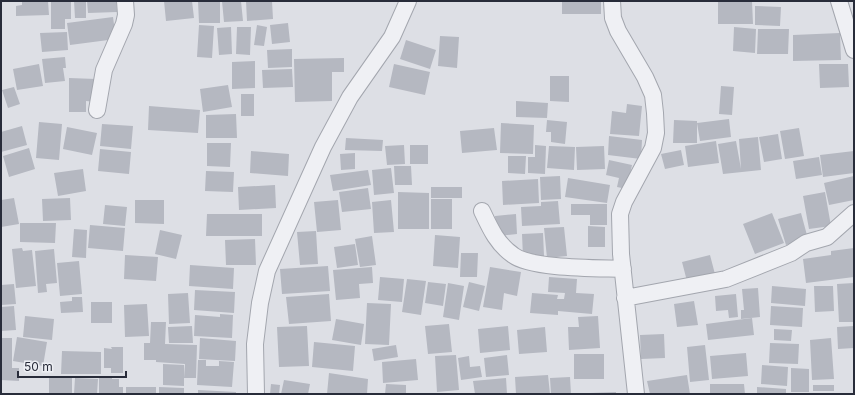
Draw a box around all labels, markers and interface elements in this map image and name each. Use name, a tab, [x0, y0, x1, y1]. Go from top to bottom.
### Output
scale bar	[18, 353, 126, 379]
text: 50 m	[24, 359, 53, 374]

